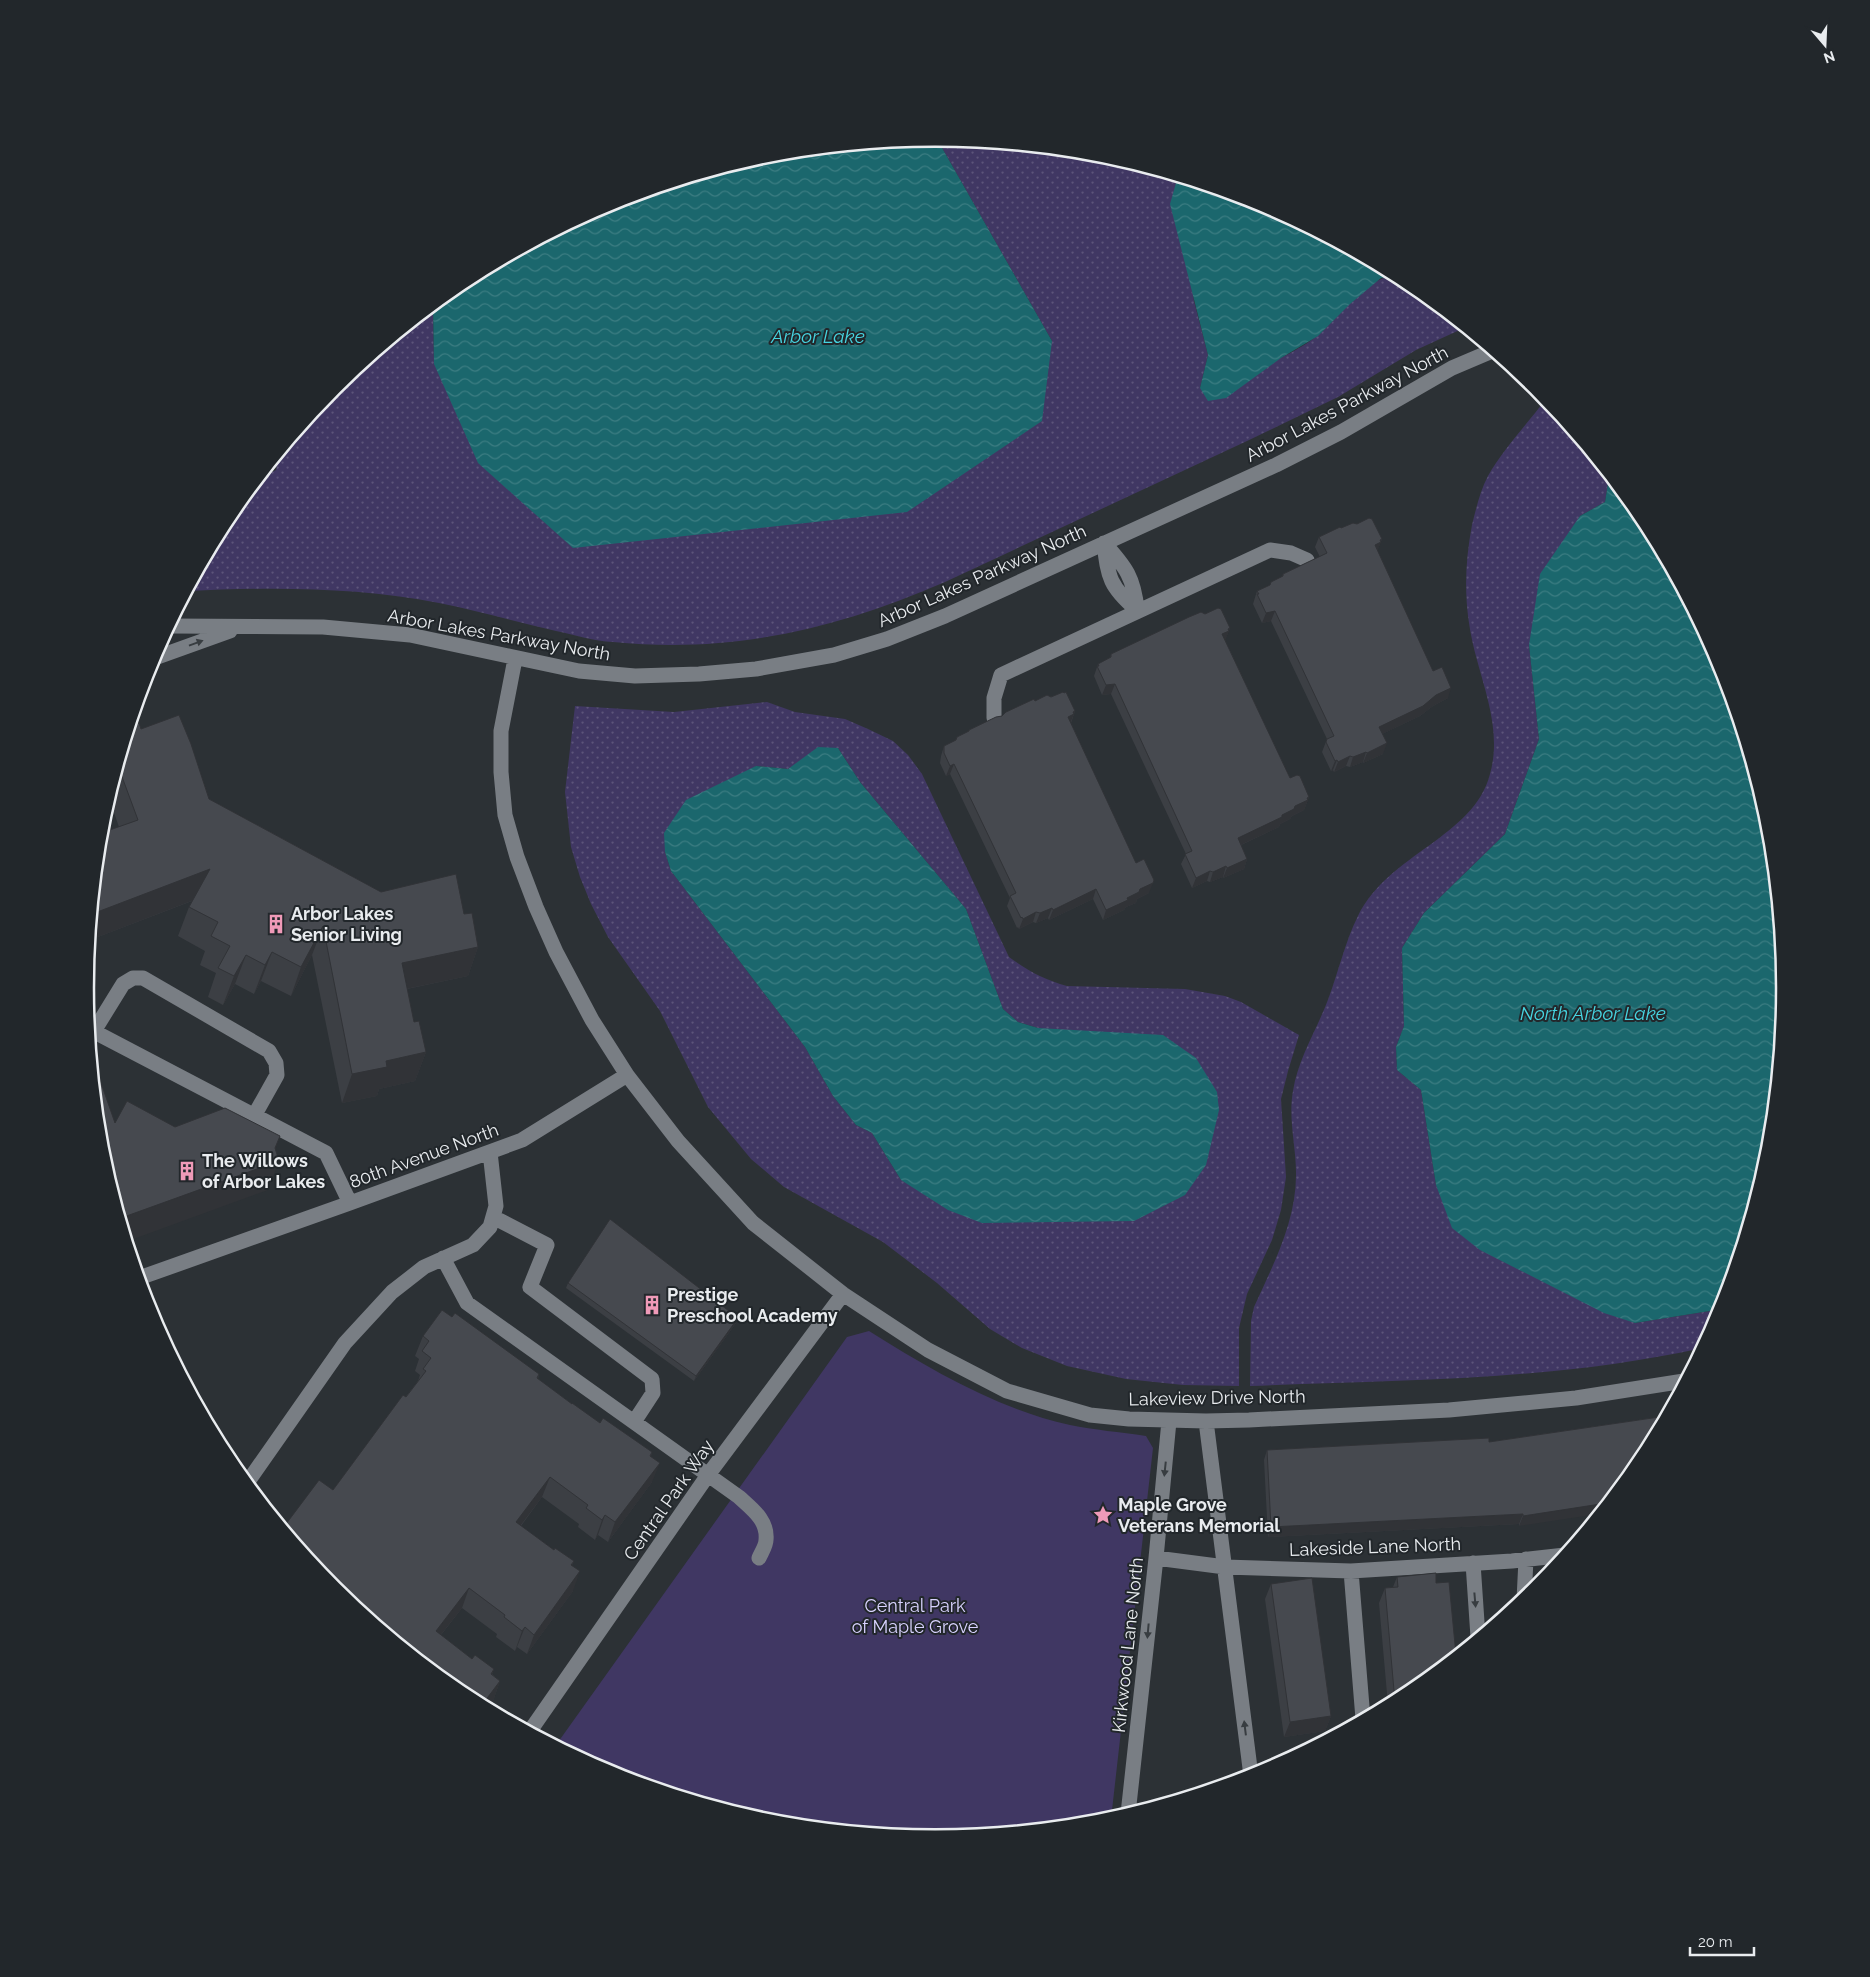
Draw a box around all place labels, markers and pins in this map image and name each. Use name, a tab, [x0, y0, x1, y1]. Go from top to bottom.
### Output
place label: Arbor Lakes Senior Living	[291, 903, 402, 945]
building icon: Arbor Lakes Senior Living	[265, 913, 287, 935]
place label: The Willows of Arbor Lakes	[202, 1150, 325, 1192]
building icon: The Willows of Arbor Lakes	[176, 1160, 198, 1182]
place label: Prestige Preschool Academy	[667, 1284, 838, 1326]
building icon: Prestige Preschool Academy	[641, 1294, 663, 1316]
place label: Maple Grove Veterans Memorial	[1118, 1494, 1280, 1536]
place icon: Maple Grove Veterans Memorial	[1092, 1504, 1114, 1526]

